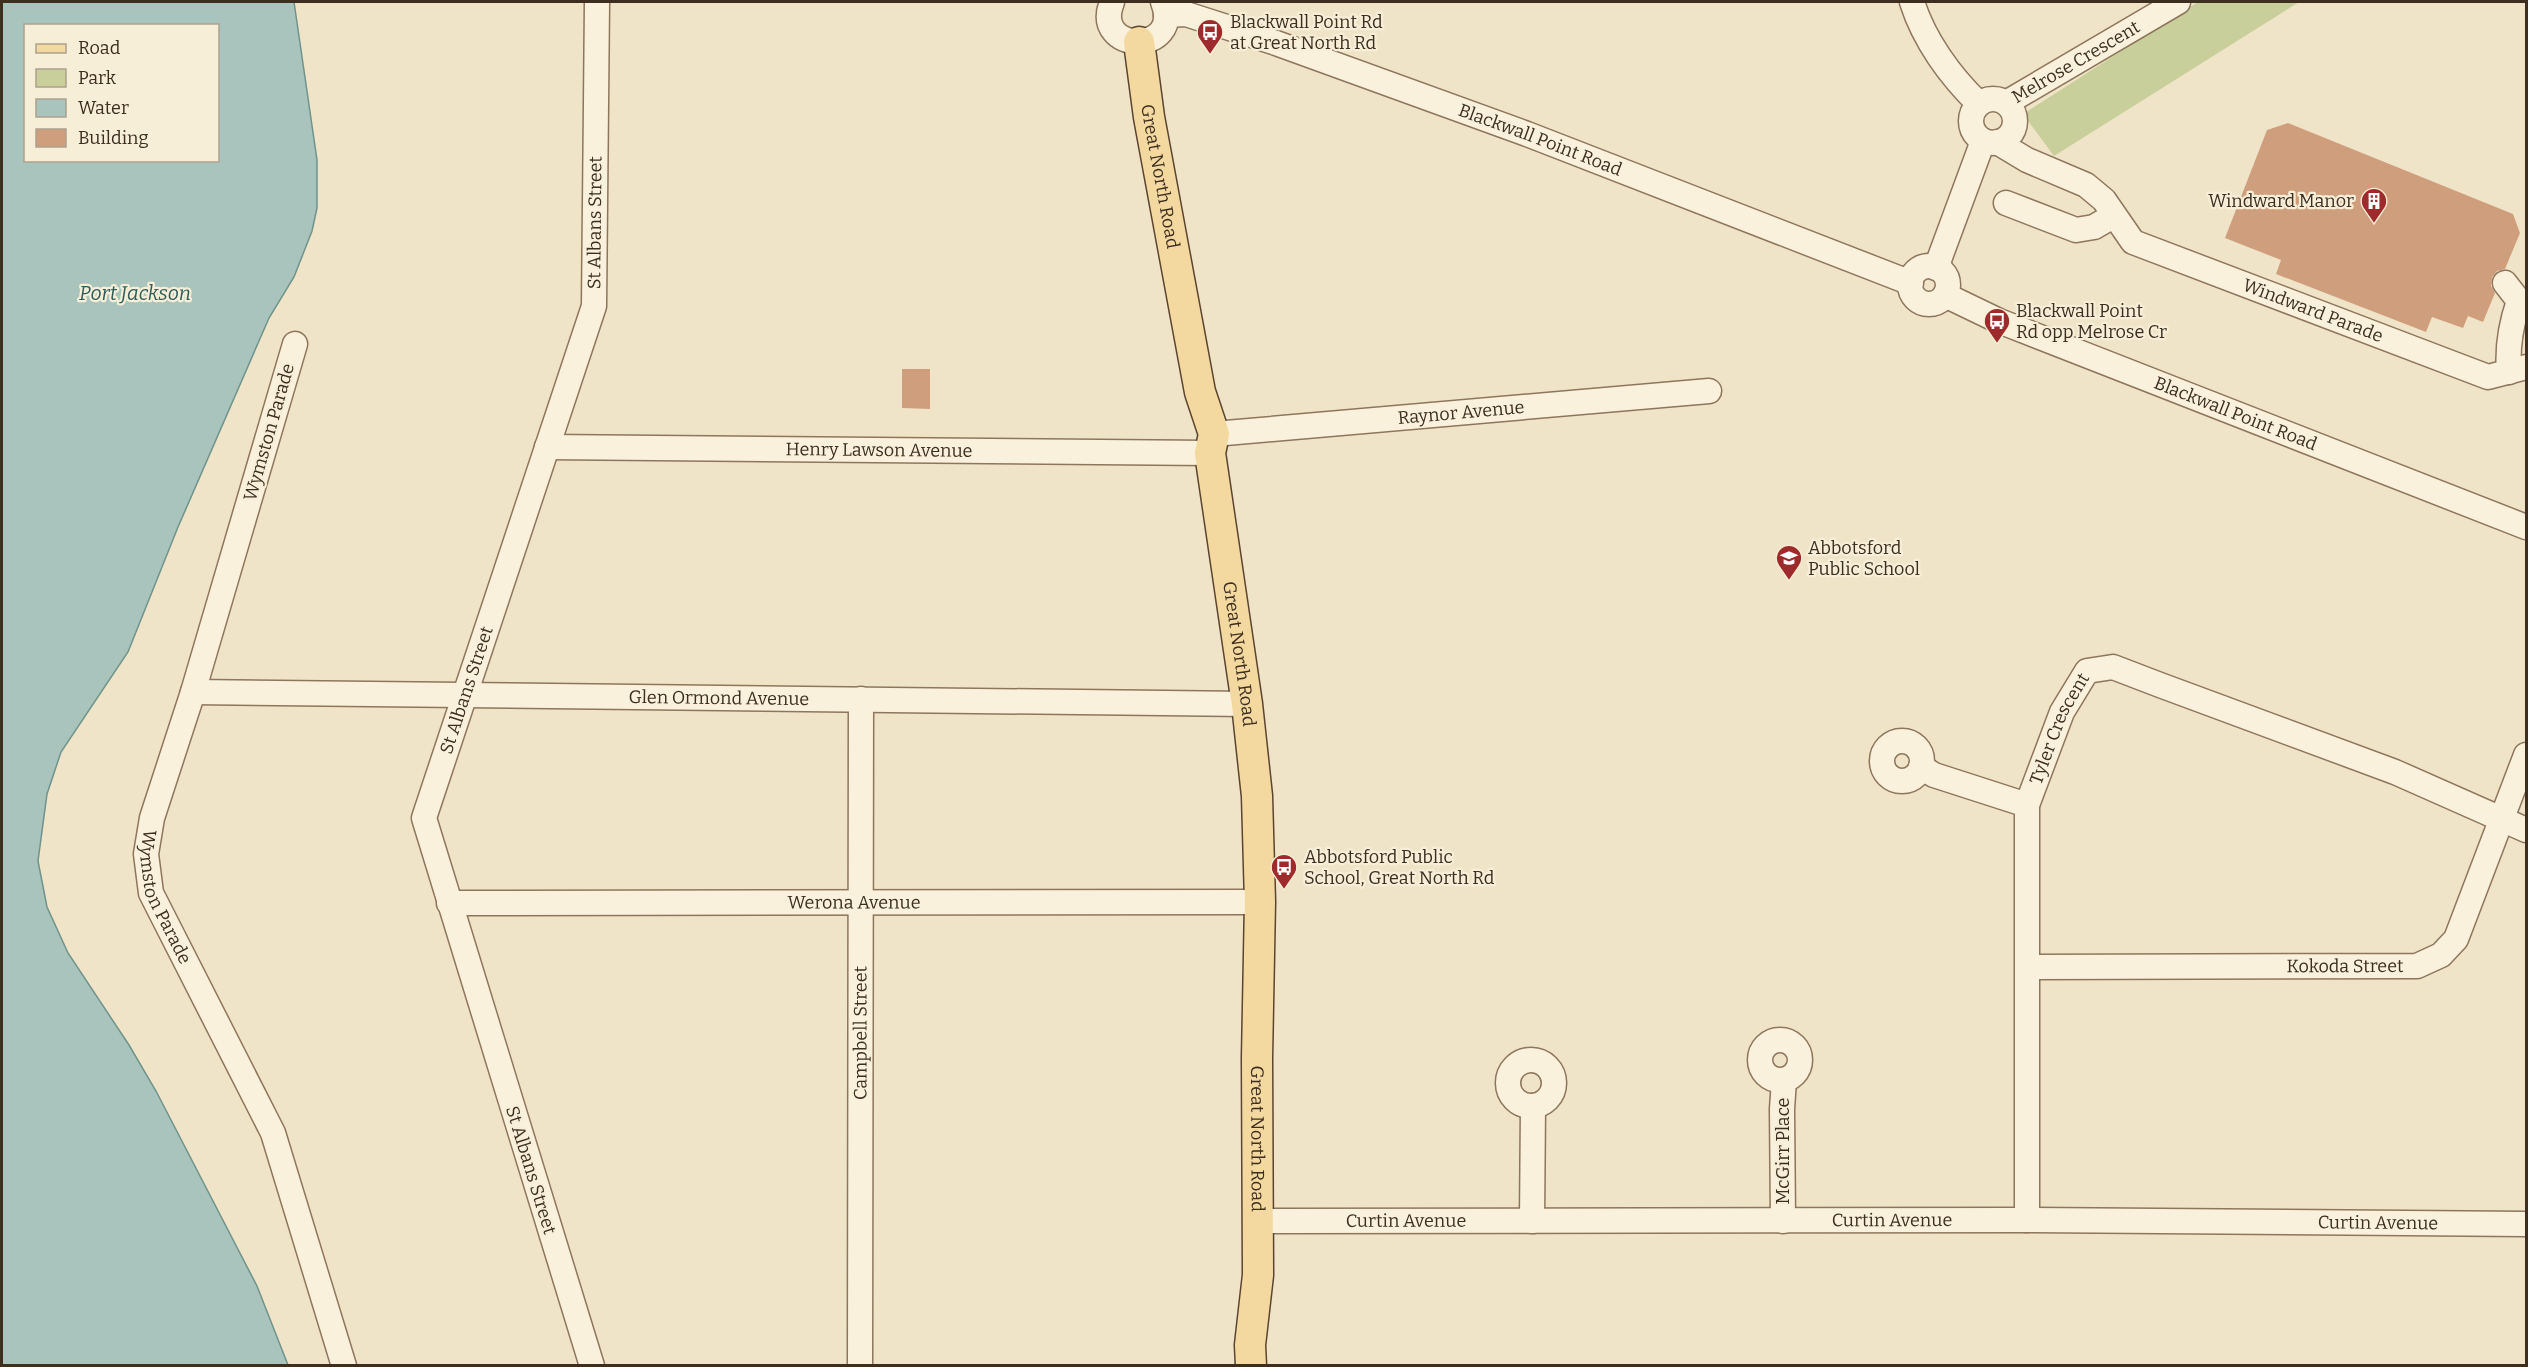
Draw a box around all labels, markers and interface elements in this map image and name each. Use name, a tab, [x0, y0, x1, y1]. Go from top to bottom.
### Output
place label: Blackwall Point Rd at Great North Rd	[1230, 11, 1383, 54]
street label: Melrose Crescent	[2008, 16, 2144, 108]
bus stop icon: Blackwall Point Rd at Great North Rd	[1195, 17, 1225, 55]
legend	[24, 24, 219, 162]
text: Road	[78, 37, 121, 59]
text: Park	[78, 67, 117, 89]
text: Water	[78, 97, 129, 119]
street label: Blackwall Point Road	[1455, 99, 1625, 181]
street label: Great North Road	[1136, 103, 1184, 251]
text: Building	[78, 127, 149, 149]
street label: St Albans Street	[583, 155, 606, 289]
building icon: Windward Manor	[2359, 186, 2389, 224]
place label: Windward Manor	[2208, 190, 2354, 212]
street label: Windward Parade	[2240, 274, 2386, 347]
water label: Port Jackson	[79, 281, 191, 305]
place label: Blackwall Point Rd opp Melrose Cr	[2016, 300, 2167, 343]
bus stop icon: Blackwall Point Rd opp Melrose Cr	[1982, 306, 2012, 344]
street label: Wymston Parade	[239, 361, 299, 503]
street label: Blackwall Point Road	[2151, 372, 2321, 455]
street label: Raynor Avenue	[1397, 396, 1525, 429]
street label: Henry Lawson Avenue	[785, 438, 973, 462]
place label: Abbotsford Public School	[1808, 537, 1920, 580]
school or university icon: Abbotsford Public School	[1774, 543, 1804, 581]
street label: Great North Road	[1218, 580, 1260, 728]
street label: St Albans Street	[435, 623, 498, 757]
street label: Tyler Crescent	[2025, 669, 2094, 787]
street label: Glen Ormond Avenue	[629, 686, 809, 710]
street label: Wymston Parade	[135, 828, 196, 968]
place label: Abbotsford Public School, Great North Rd	[1304, 846, 1495, 889]
bus stop icon: Abbotsford Public School, Great North Rd	[1269, 852, 1299, 890]
street label: Werona Avenue	[787, 891, 921, 914]
street label: Kokoda Street	[2286, 955, 2404, 977]
street label: Campbell Street	[849, 965, 872, 1100]
street label: Great North Road	[1246, 1065, 1269, 1212]
street label: McGirr Place	[1772, 1098, 1794, 1204]
street label: St Albans Street	[501, 1103, 561, 1237]
street label: Curtin Avenue	[1832, 1209, 1952, 1231]
street label: Curtin Avenue	[1346, 1210, 1466, 1232]
street label: Curtin Avenue	[2318, 1211, 2438, 1234]

